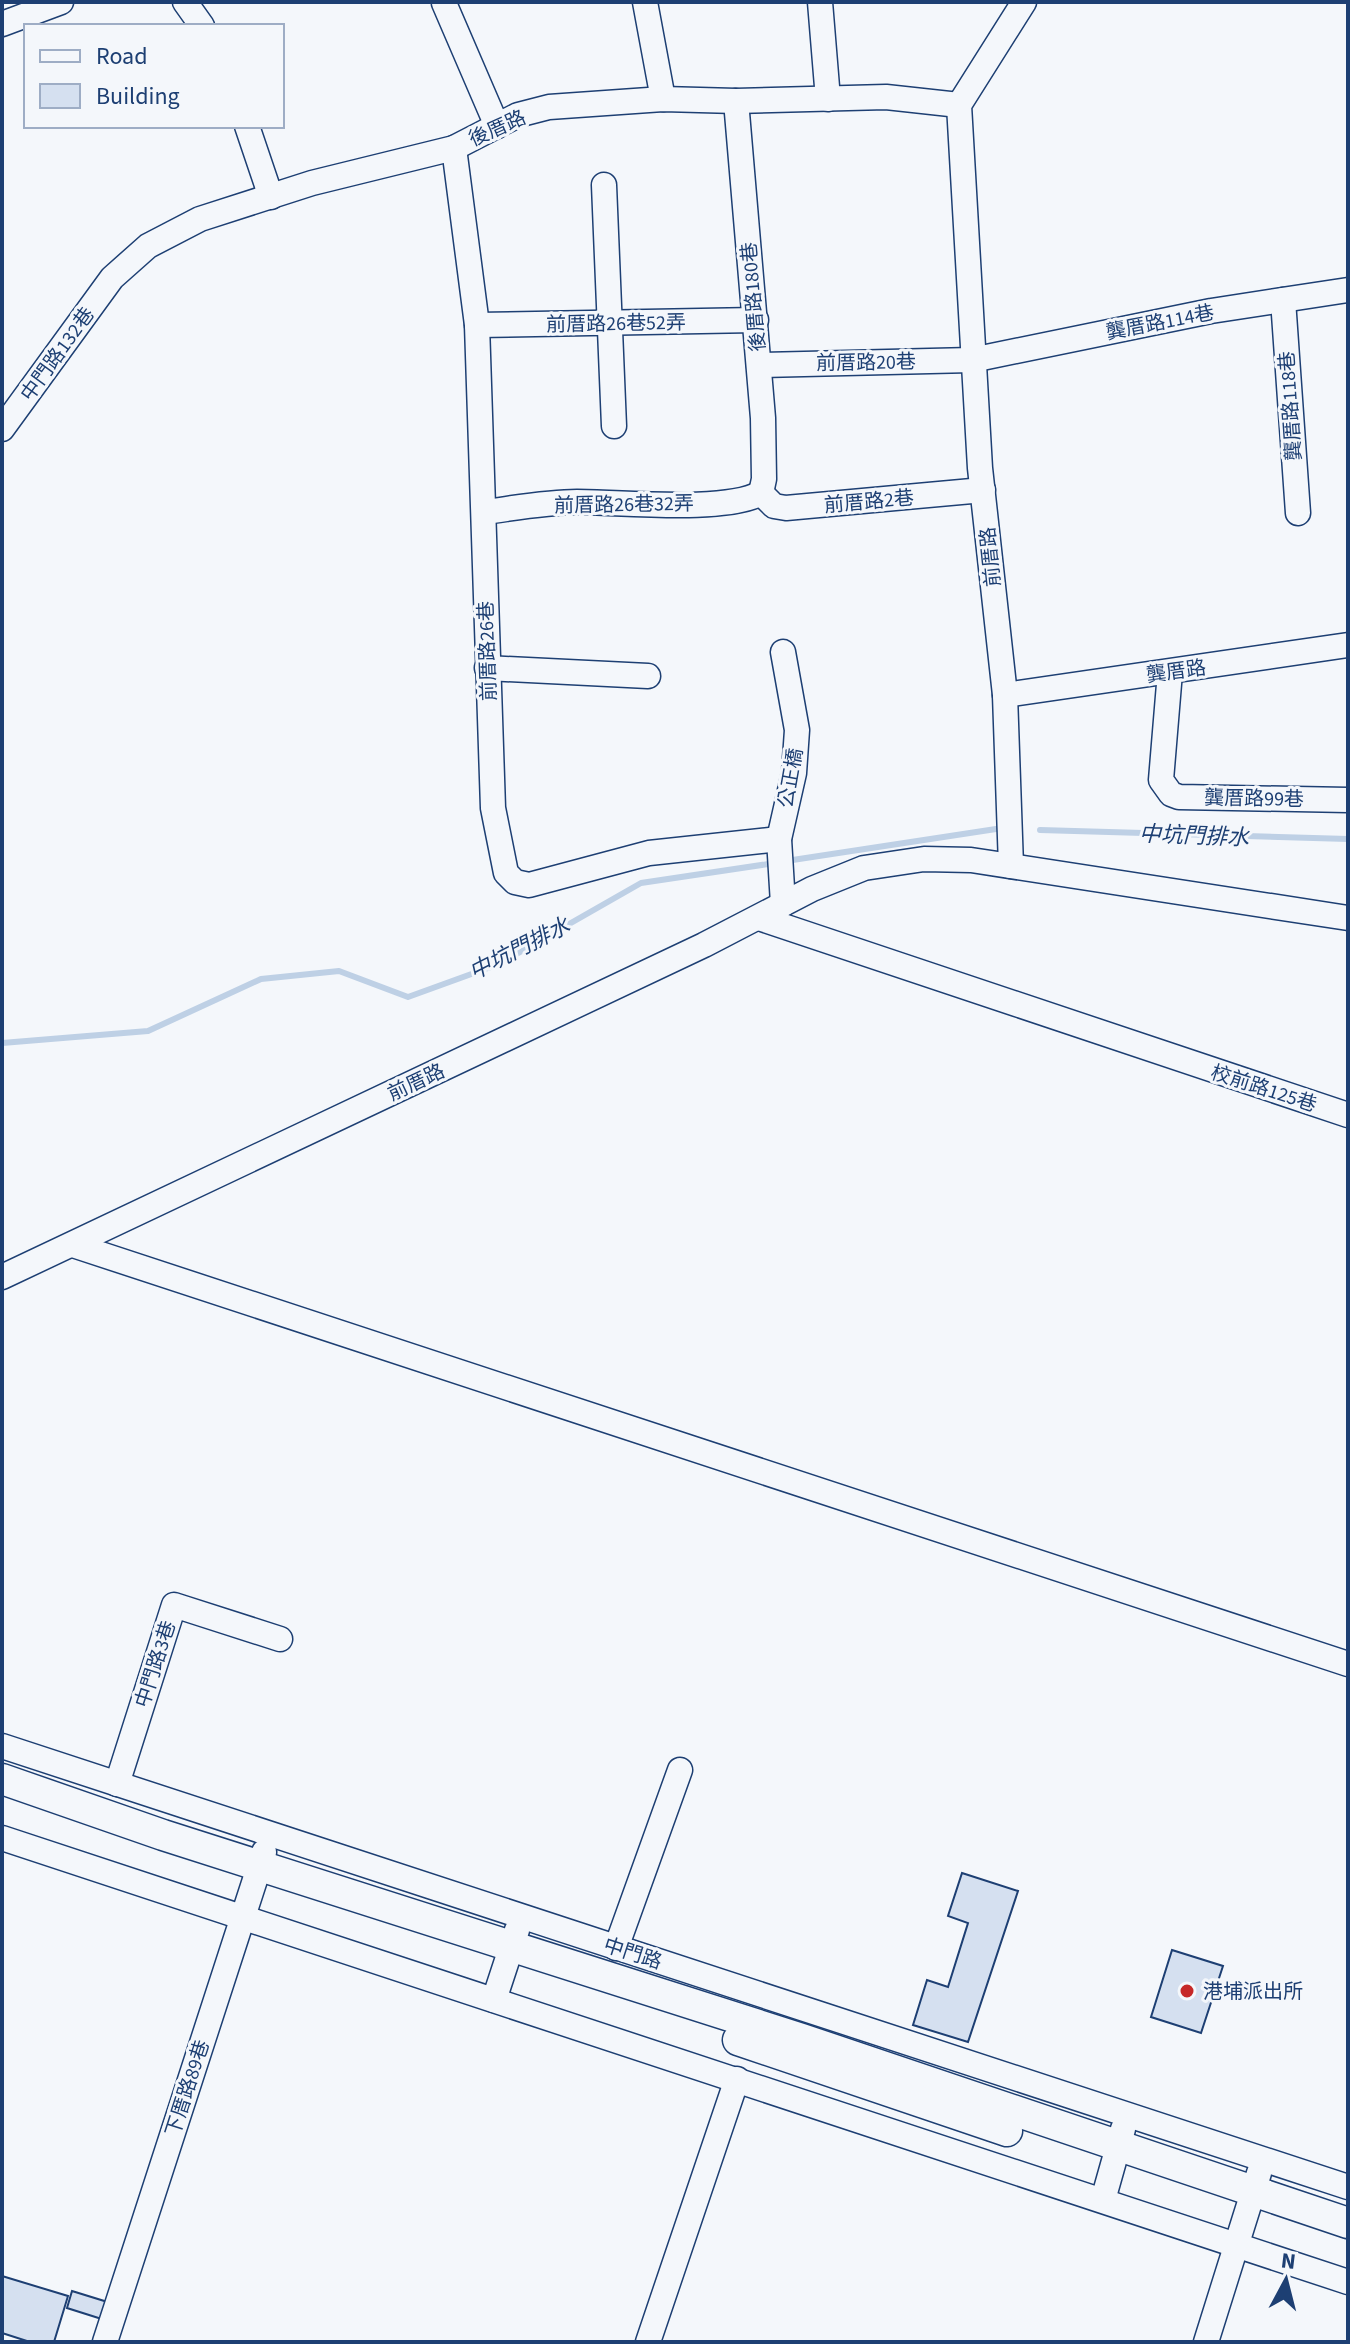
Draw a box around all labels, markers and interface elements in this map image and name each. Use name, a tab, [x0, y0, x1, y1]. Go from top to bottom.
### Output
legend	[24, 24, 284, 128]
text: Road	[96, 39, 148, 74]
text: Building	[96, 79, 180, 114]
street label: 後厝路	[464, 104, 531, 154]
street label: 後厝路180巷	[735, 241, 773, 353]
street label: 龔厝路114巷	[1104, 299, 1217, 347]
street label: 中門路132巷	[14, 302, 101, 407]
street label: 前厝路26巷52弄	[546, 309, 686, 339]
street label: 前厝路20巷	[816, 348, 916, 378]
street label: 龔厝路118巷	[1273, 350, 1309, 462]
street label: 前厝路2巷	[823, 484, 915, 520]
street label: 前厝路26巷32弄	[554, 490, 694, 520]
street label: 前厝路	[974, 526, 1008, 588]
street label: 前厝路26巷	[472, 601, 504, 701]
street label: 龔厝路	[1144, 654, 1208, 690]
street label: 公正橋	[772, 746, 810, 810]
street label: 龔厝路99巷	[1204, 784, 1304, 814]
water label: 中坑門排水	[1138, 818, 1250, 854]
water label: 中坑門排水	[463, 909, 577, 988]
street label: 前厝路	[383, 1058, 450, 1108]
street label: 校前路125巷	[1207, 1059, 1320, 1119]
street label: 中門路3巷	[129, 1617, 183, 1711]
street label: 中門路	[600, 1931, 666, 1977]
place label: 港埔派出所	[1203, 1978, 1303, 2006]
marker: 港埔派出所	[1178, 1982, 1196, 2000]
street label: 下厝路89巷	[159, 2036, 217, 2140]
north arrow	[1246, 2240, 1326, 2320]
text: N	[1279, 2244, 1298, 2278]

